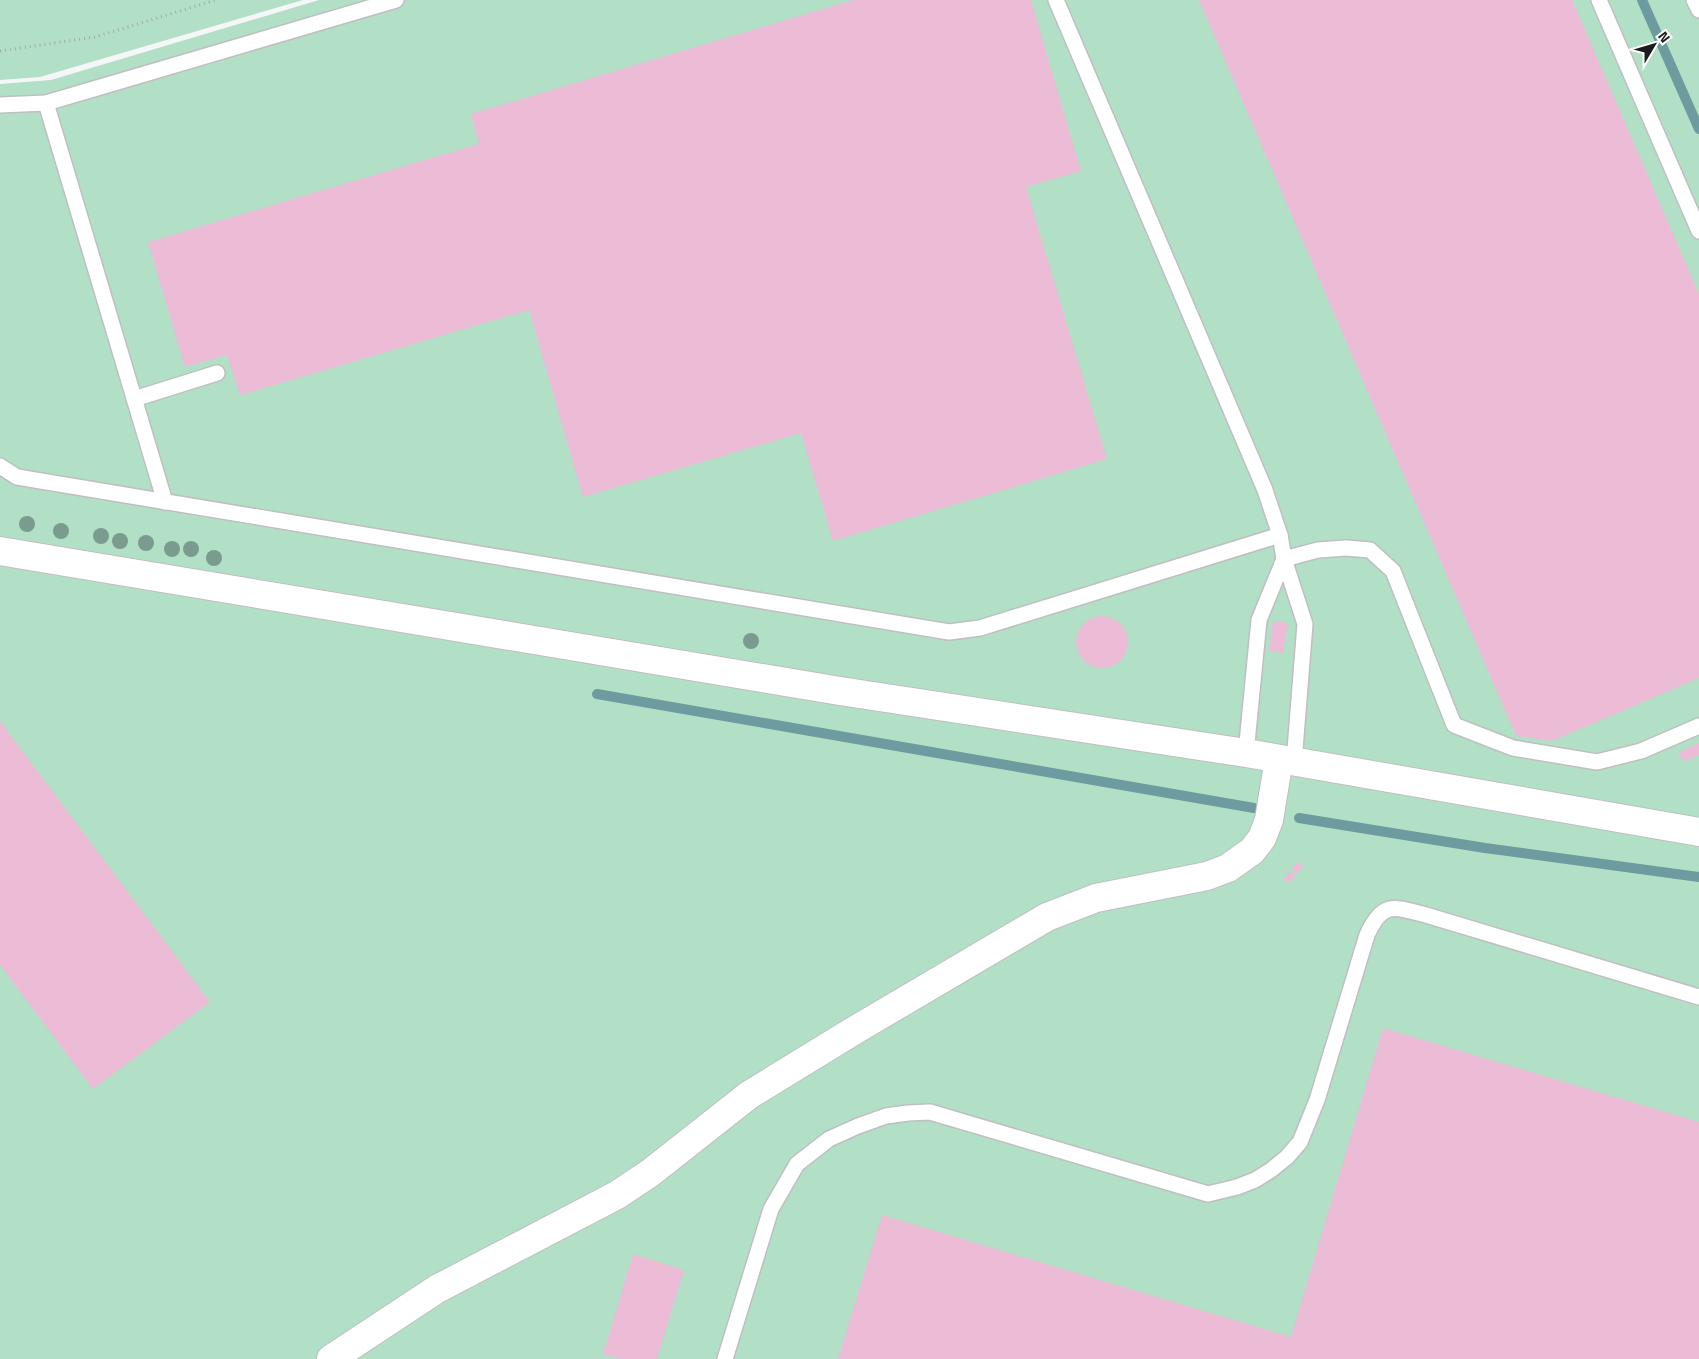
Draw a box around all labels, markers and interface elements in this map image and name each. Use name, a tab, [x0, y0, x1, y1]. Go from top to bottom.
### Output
north arrow	[1629, 20, 1679, 70]
text: N	[1653, 26, 1676, 47]

